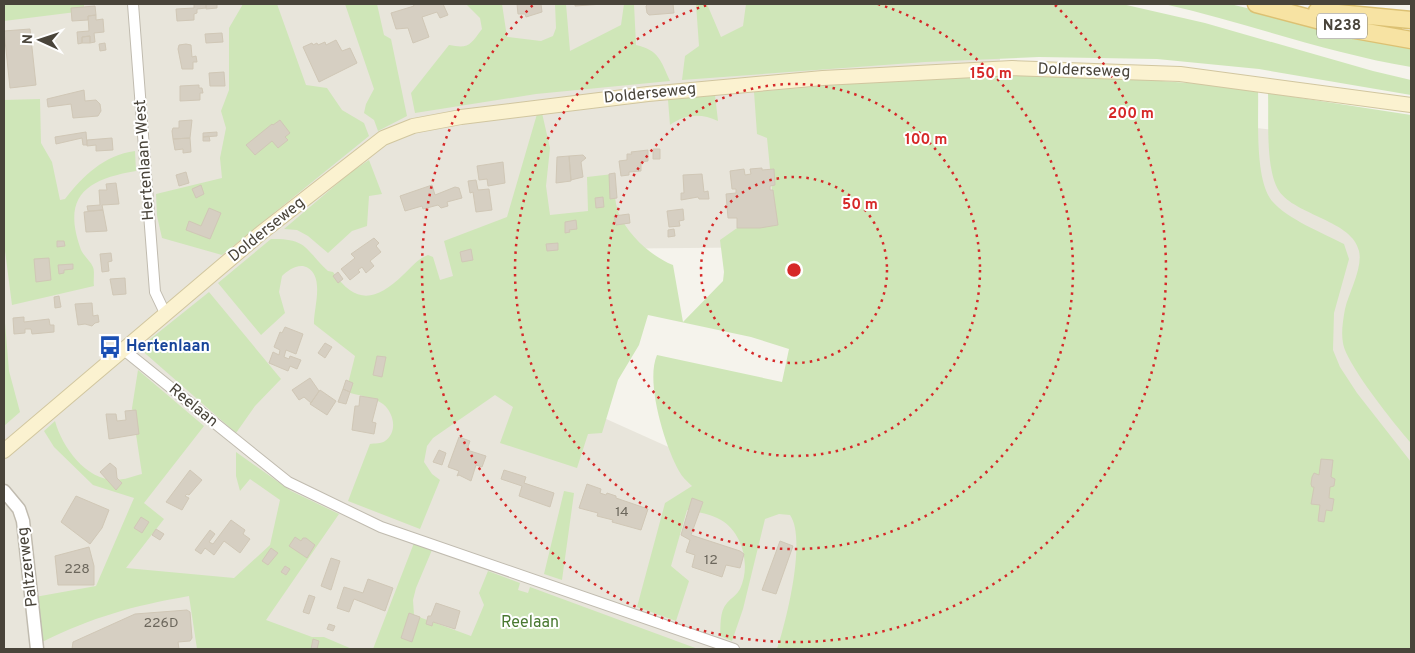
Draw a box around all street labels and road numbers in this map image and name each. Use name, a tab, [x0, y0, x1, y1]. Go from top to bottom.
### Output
road number: N238	[1317, 14, 1367, 38]
street label: Dolderseweg	[1037, 59, 1131, 83]
street label: Dolderseweg	[603, 79, 697, 109]
street label: Hertenlaan-West	[131, 99, 159, 221]
street label: Dolderseweg	[225, 193, 309, 267]
street label: Reelaan	[164, 380, 222, 432]
street label: Paltzerweg	[13, 526, 43, 608]

